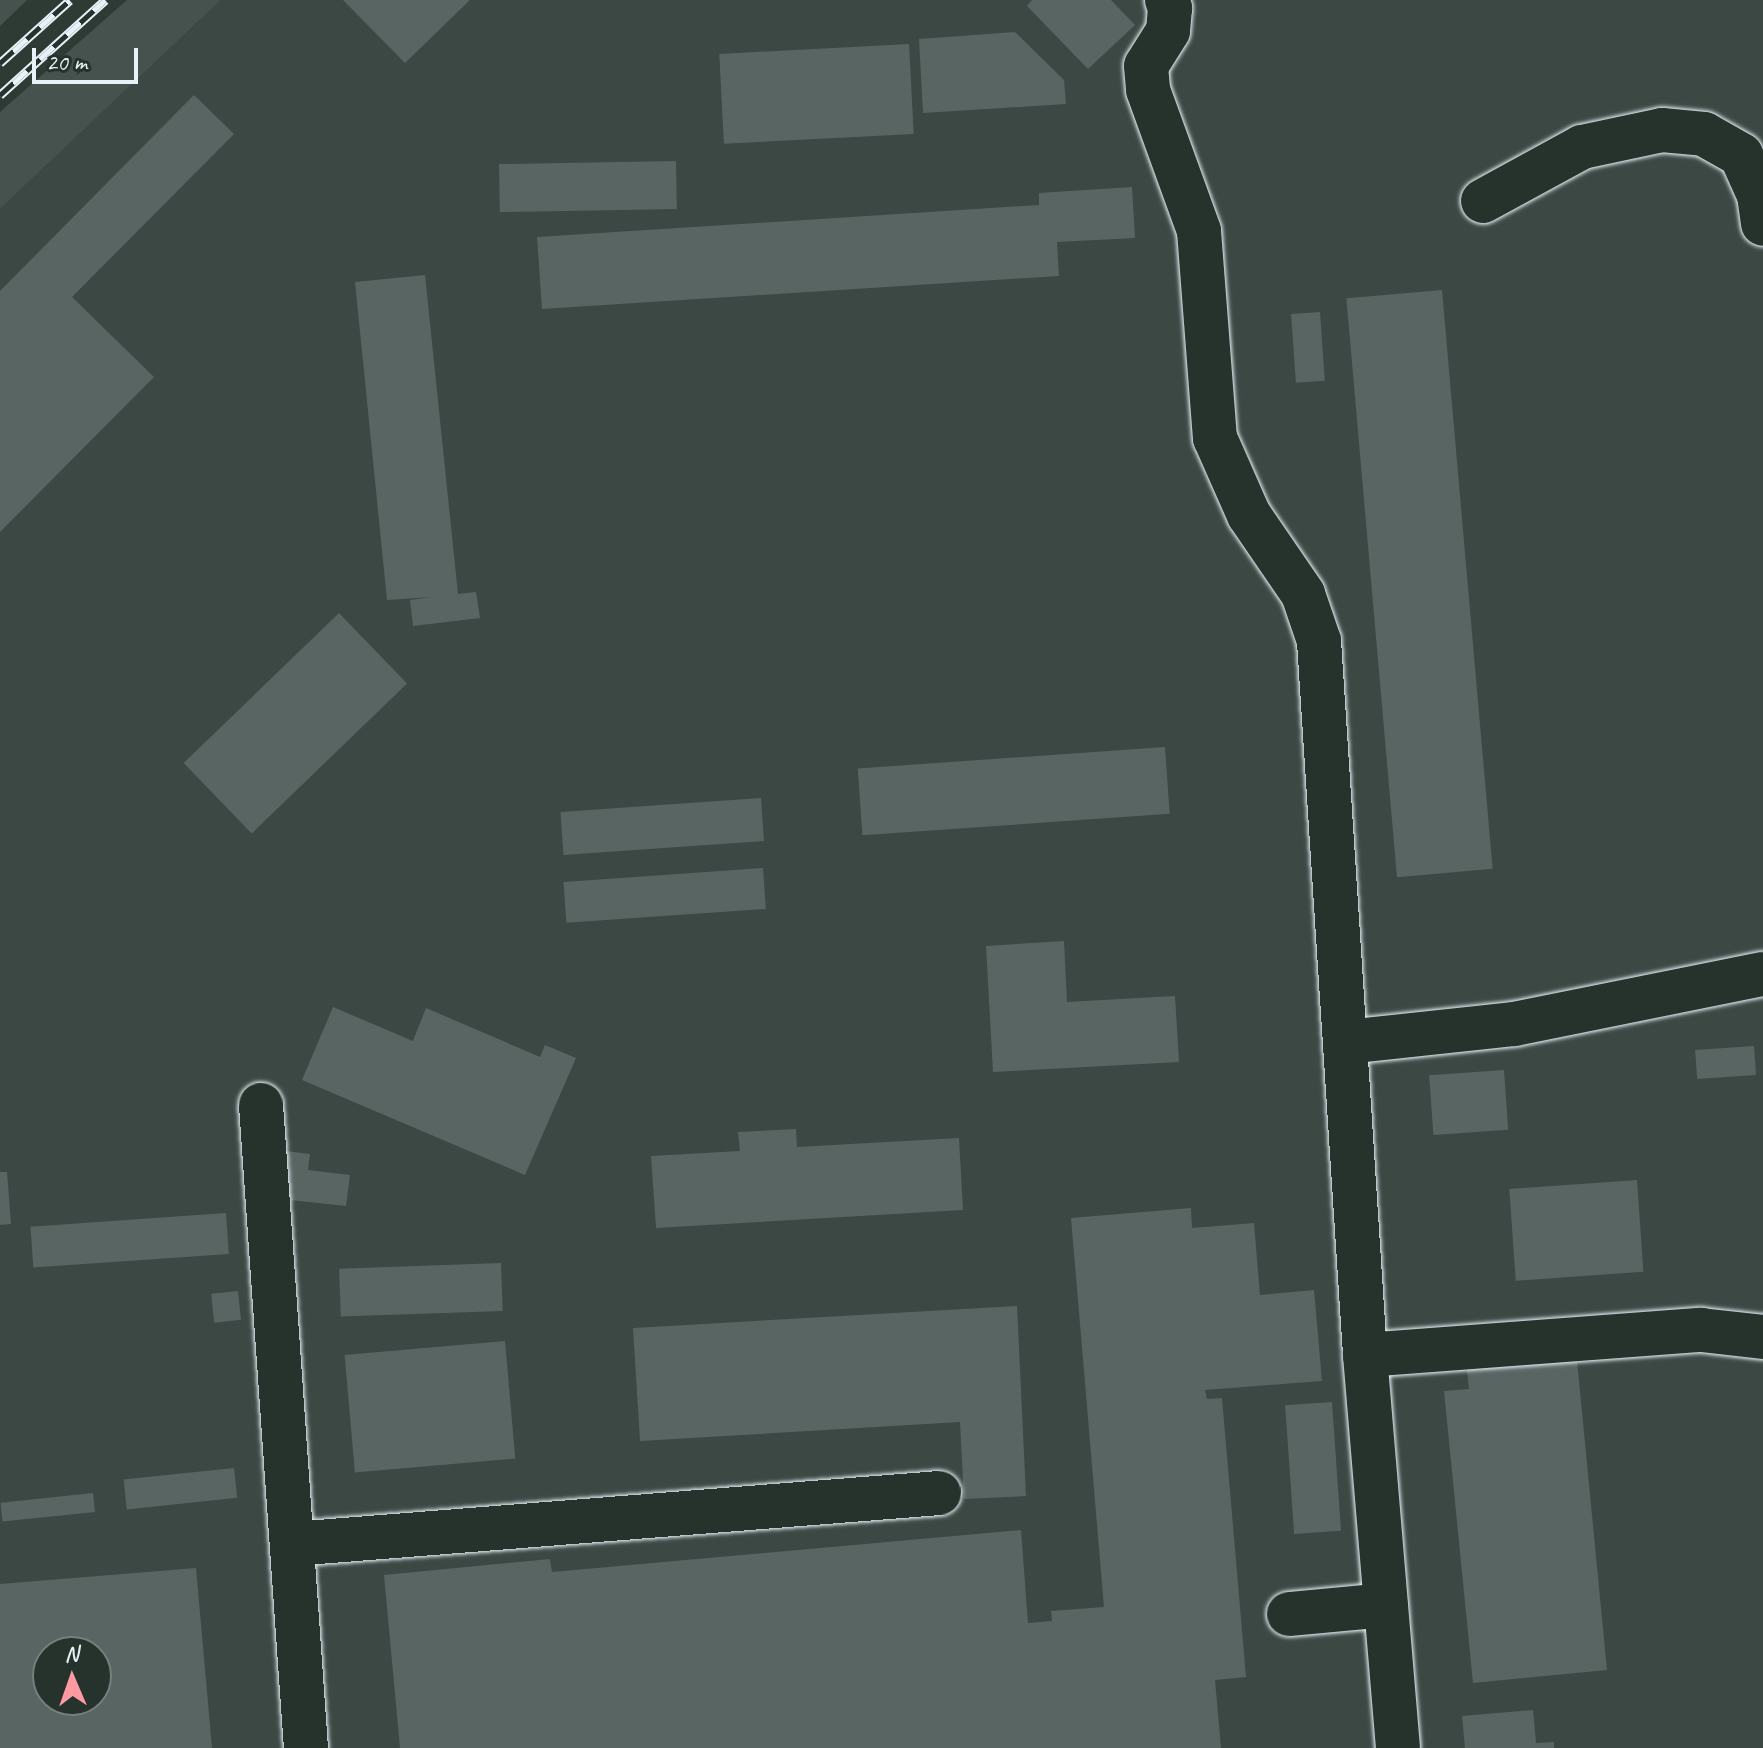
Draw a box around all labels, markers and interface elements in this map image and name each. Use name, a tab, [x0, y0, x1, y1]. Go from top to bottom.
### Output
scale bar	[36, 32, 142, 82]
text: 20 m	[46, 47, 87, 77]
north arrow	[32, 1636, 112, 1716]
text: N	[64, 1640, 79, 1668]

